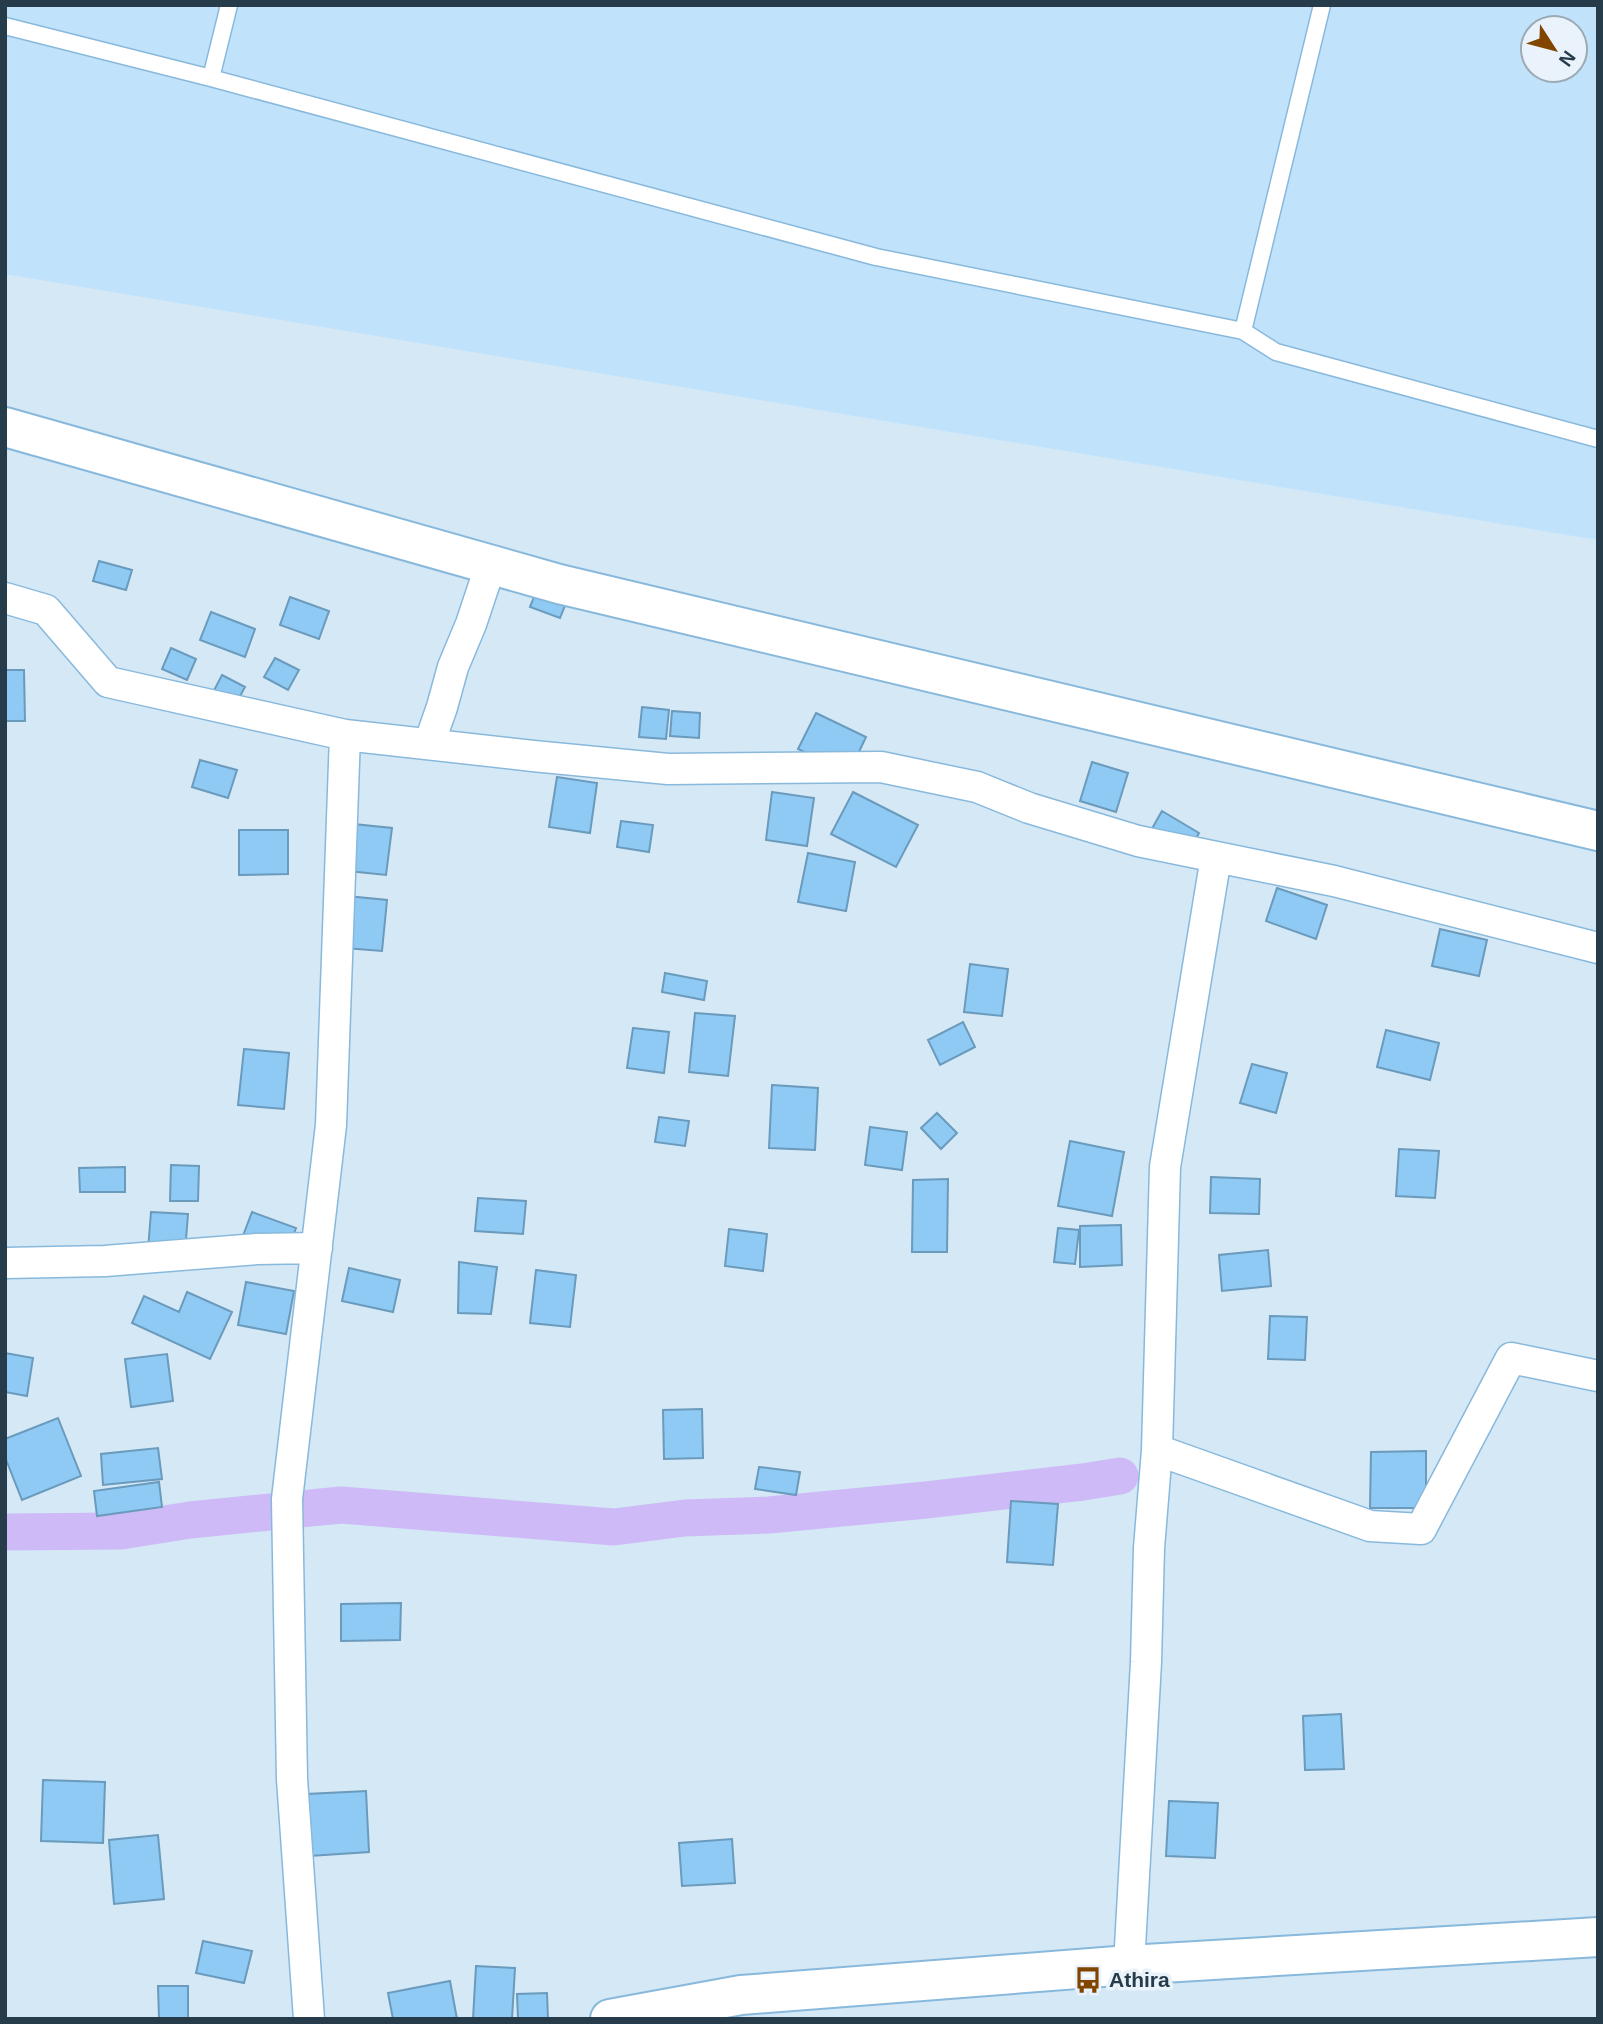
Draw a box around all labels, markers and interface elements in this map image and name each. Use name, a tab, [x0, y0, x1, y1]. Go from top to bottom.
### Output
north arrow	[1519, 14, 1589, 84]
text: N	[1555, 47, 1580, 70]
bus stop icon: Athira	[1073, 1965, 1103, 1995]
place label: Athira	[1109, 1968, 1170, 1991]

